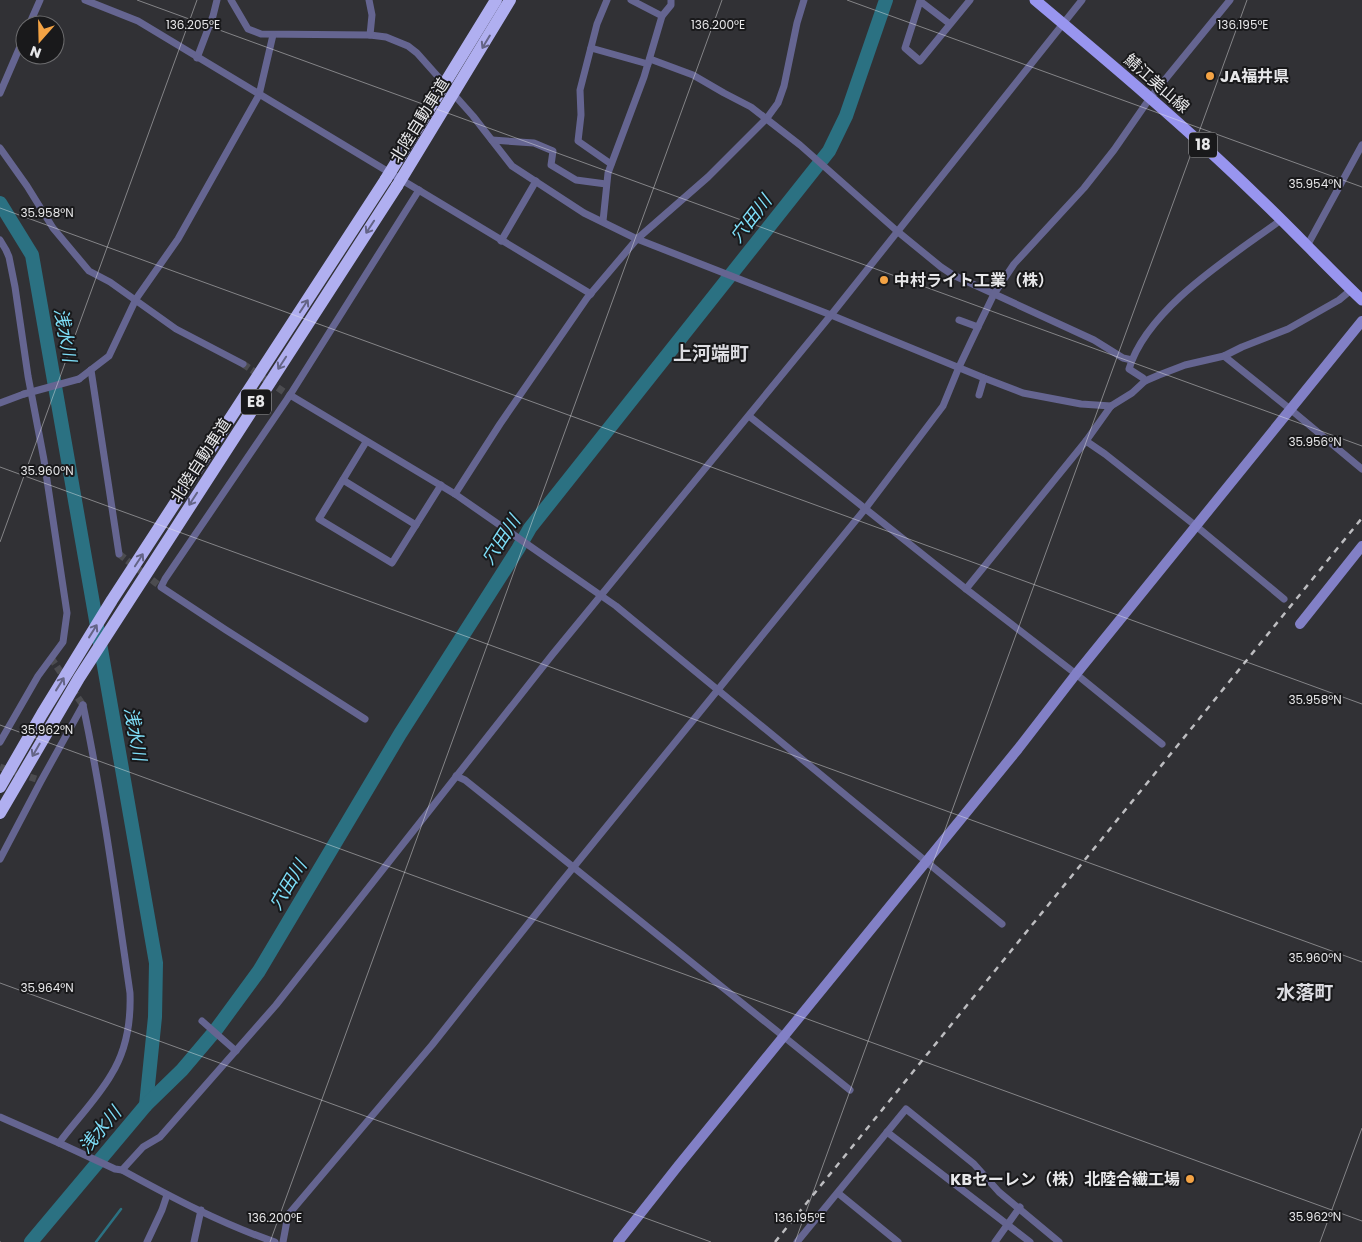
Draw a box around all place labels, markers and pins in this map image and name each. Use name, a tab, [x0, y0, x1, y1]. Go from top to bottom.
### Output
place label: JA福井県	[1220, 65, 1289, 88]
marker: JA福井県	[1204, 70, 1216, 82]
place label: 中村ライト工業（株）	[894, 269, 1054, 292]
marker: 中村ライト工業（株）	[878, 274, 890, 286]
place label: KBセーレン（株）北陸合繊工場	[950, 1168, 1180, 1191]
marker: KBセーレン（株）北陸合繊工場	[1184, 1173, 1196, 1185]

